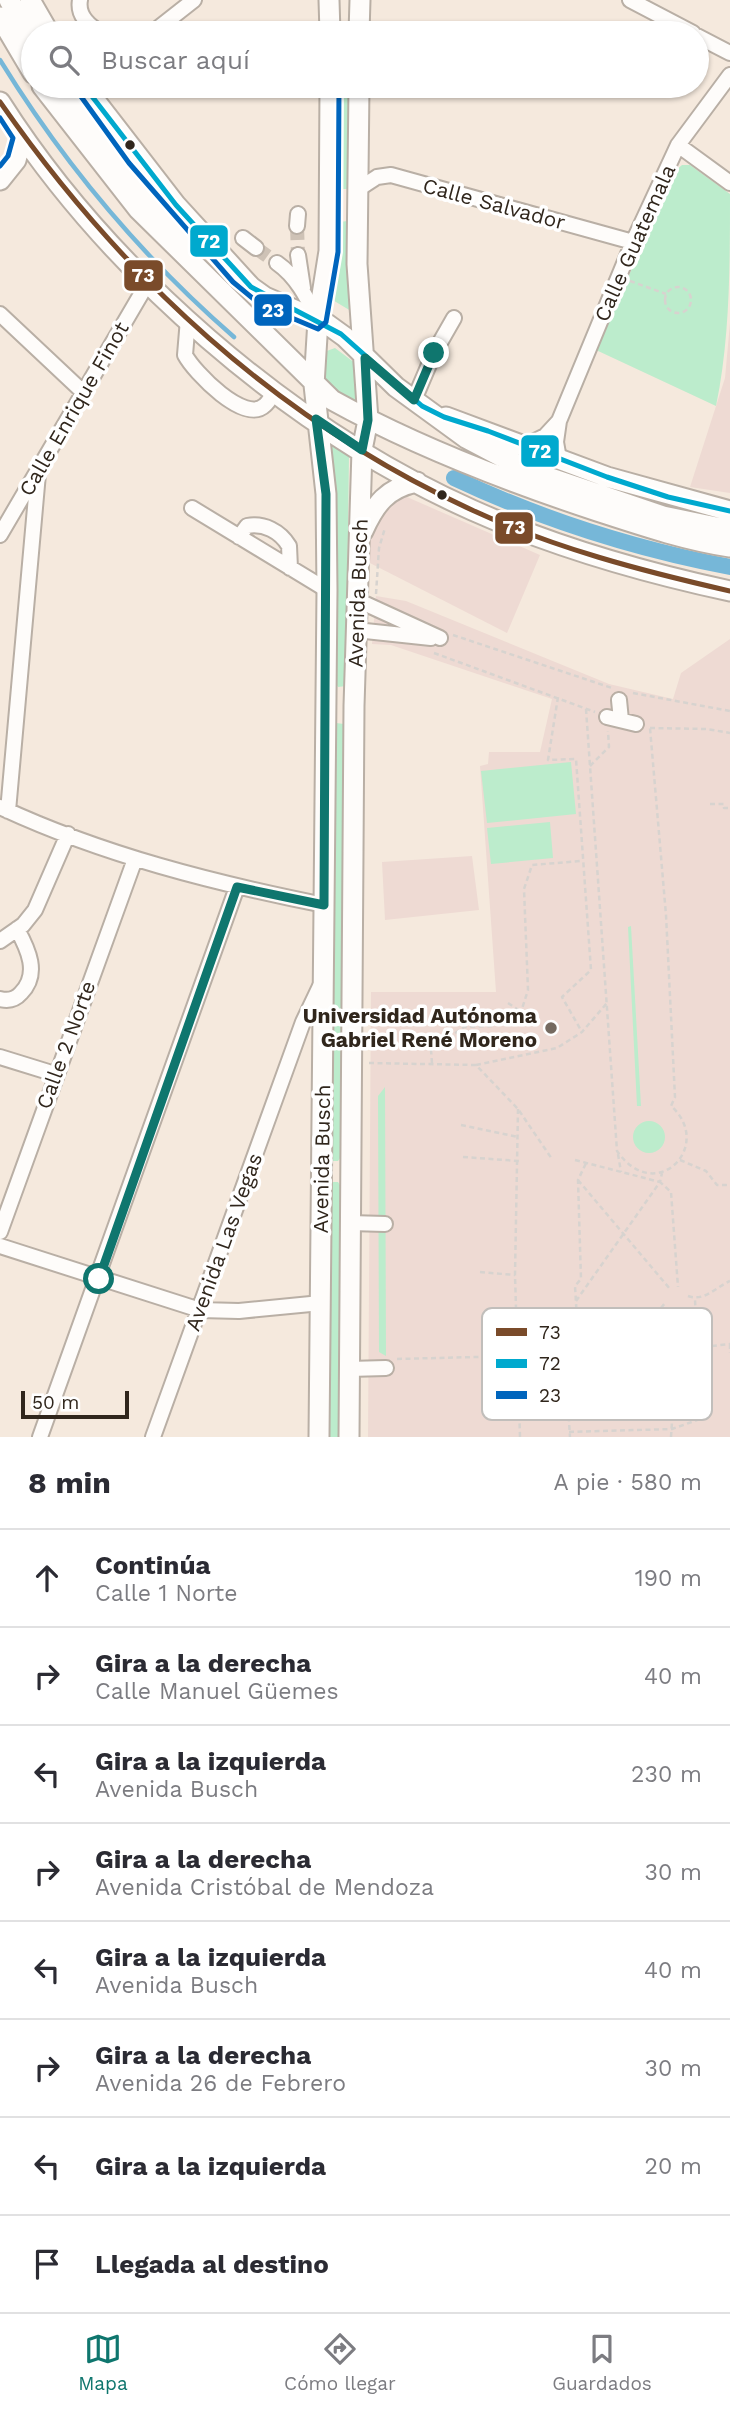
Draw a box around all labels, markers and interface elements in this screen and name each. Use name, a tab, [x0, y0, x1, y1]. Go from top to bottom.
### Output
search box	[21, 21, 709, 98]
icon: search	[45, 41, 83, 79]
text: Buscar aquí	[101, 45, 250, 75]
unlabelled marker	[123, 138, 137, 152]
street label: Calle Guatemala	[589, 160, 680, 325]
street label: Calle Salvador	[420, 172, 569, 235]
line badge: 72	[189, 224, 229, 258]
text: 72	[198, 230, 220, 253]
line badge: 73	[123, 259, 164, 292]
text: 73	[132, 264, 154, 287]
line badge: 23	[253, 293, 293, 327]
text: 23	[262, 299, 284, 322]
street label: Calle Enrique Finot	[13, 317, 134, 500]
route end	[418, 337, 449, 368]
line badge: 72	[520, 434, 560, 468]
text: 72	[529, 440, 551, 463]
unlabelled marker	[435, 488, 449, 502]
line badge: 73	[494, 511, 534, 545]
text: 73	[503, 516, 525, 539]
street label: Avenida Busch	[342, 518, 373, 668]
street label: Calle 2 Norte	[31, 977, 100, 1112]
place label: Universidad Autónoma Gabriel René Moreno	[303, 1003, 538, 1052]
marker: Universidad Autónoma Gabriel René Moreno	[543, 1020, 559, 1036]
street label: Avenida Busch	[308, 1084, 335, 1234]
street label: Avenida Las Vegas	[180, 1150, 267, 1334]
route start	[83, 1263, 114, 1294]
legend	[482, 1308, 712, 1420]
text: 73	[539, 1321, 561, 1344]
text: 72	[539, 1352, 561, 1375]
text: 23	[539, 1384, 561, 1407]
scale bar	[21, 1388, 130, 1420]
text: 50 m	[32, 1391, 79, 1414]
text: 8 min	[28, 1465, 111, 1500]
text: A pie · 580 m	[554, 1469, 702, 1496]
text: Continúa	[95, 1550, 211, 1580]
icon: ahead	[28, 1559, 66, 1597]
text: 190 m	[635, 1565, 702, 1592]
text: Calle 1 Norte	[95, 1580, 237, 1607]
text: Gira a la derecha	[95, 1648, 311, 1678]
icon: right	[28, 1657, 66, 1695]
text: 40 m	[644, 1663, 702, 1690]
text: Calle Manuel Güemes	[95, 1678, 339, 1705]
text: Gira a la izquierda	[95, 1746, 326, 1776]
icon: left	[28, 1755, 66, 1793]
text: 230 m	[631, 1761, 702, 1788]
text: Avenida Busch	[95, 1776, 258, 1803]
text: Gira a la derecha	[95, 1844, 311, 1874]
icon: right	[28, 1853, 66, 1891]
text: 30 m	[645, 1859, 702, 1886]
text: Avenida Cristóbal de Mendoza	[95, 1874, 434, 1901]
text: Gira a la izquierda	[95, 1942, 326, 1972]
icon: left	[28, 1951, 66, 1989]
text: 40 m	[644, 1957, 702, 1984]
text: Avenida Busch	[95, 1972, 258, 1999]
text: Gira a la derecha	[95, 2040, 311, 2070]
icon: right	[28, 2049, 66, 2087]
text: 30 m	[645, 2055, 702, 2082]
text: Avenida 26 de Febrero	[95, 2070, 346, 2097]
icon: left	[28, 2147, 66, 2185]
text: Gira a la izquierda	[95, 2151, 326, 2181]
text: 20 m	[645, 2153, 702, 2180]
icon: arrive	[28, 2245, 66, 2283]
text: Llegada al destino	[95, 2249, 329, 2279]
tab: Mapa	[78, 2330, 128, 2395]
tab: Cómo llegar	[284, 2330, 396, 2395]
tab: Guardados	[552, 2330, 652, 2395]

